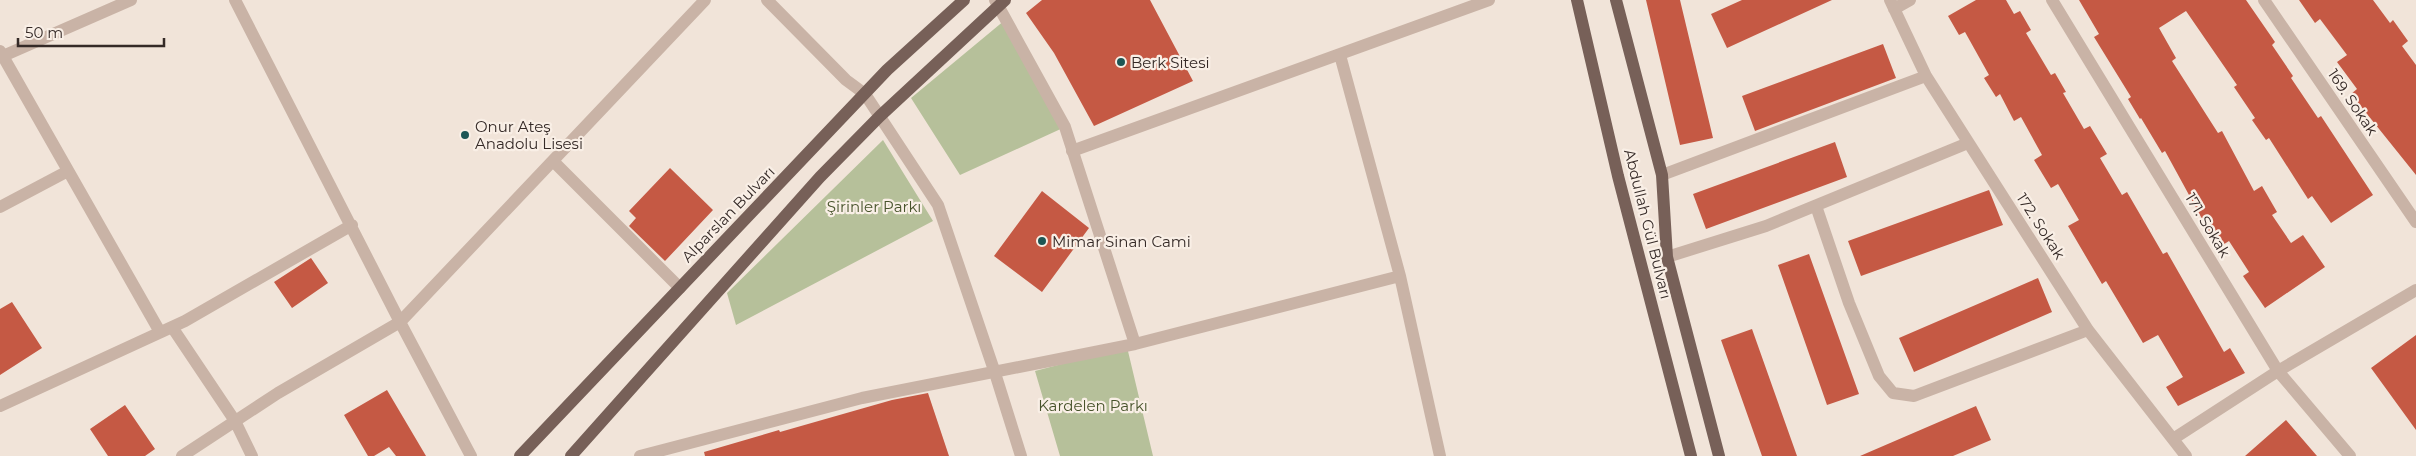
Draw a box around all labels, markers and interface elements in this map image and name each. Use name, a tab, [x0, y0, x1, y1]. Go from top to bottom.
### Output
scale bar	[18, 15, 164, 47]
text: 50 m	[25, 23, 63, 42]
place label: Berk Sitesi	[1131, 53, 1210, 72]
marker: Berk Sitesi	[1115, 56, 1127, 68]
street label: 169. Sokak	[2324, 65, 2382, 139]
place label: Onur Ateş Anadolu Lisesi	[475, 117, 583, 153]
marker: Onur Ateş Anadolu Lisesi	[459, 129, 471, 141]
street label: Abdullah Gül Bulvarı	[1620, 147, 1676, 301]
street label: Alparslan Bulvarı	[677, 162, 779, 266]
street label: 172. Sokak	[2013, 189, 2069, 263]
street label: 171. Sokak	[2181, 189, 2235, 261]
park label: Şirinler Parkı	[827, 197, 921, 216]
place label: Mimar Sinan Cami	[1052, 232, 1191, 251]
marker: Mimar Sinan Cami	[1036, 235, 1048, 247]
park label: Kardelen Parkı	[1038, 396, 1148, 415]

